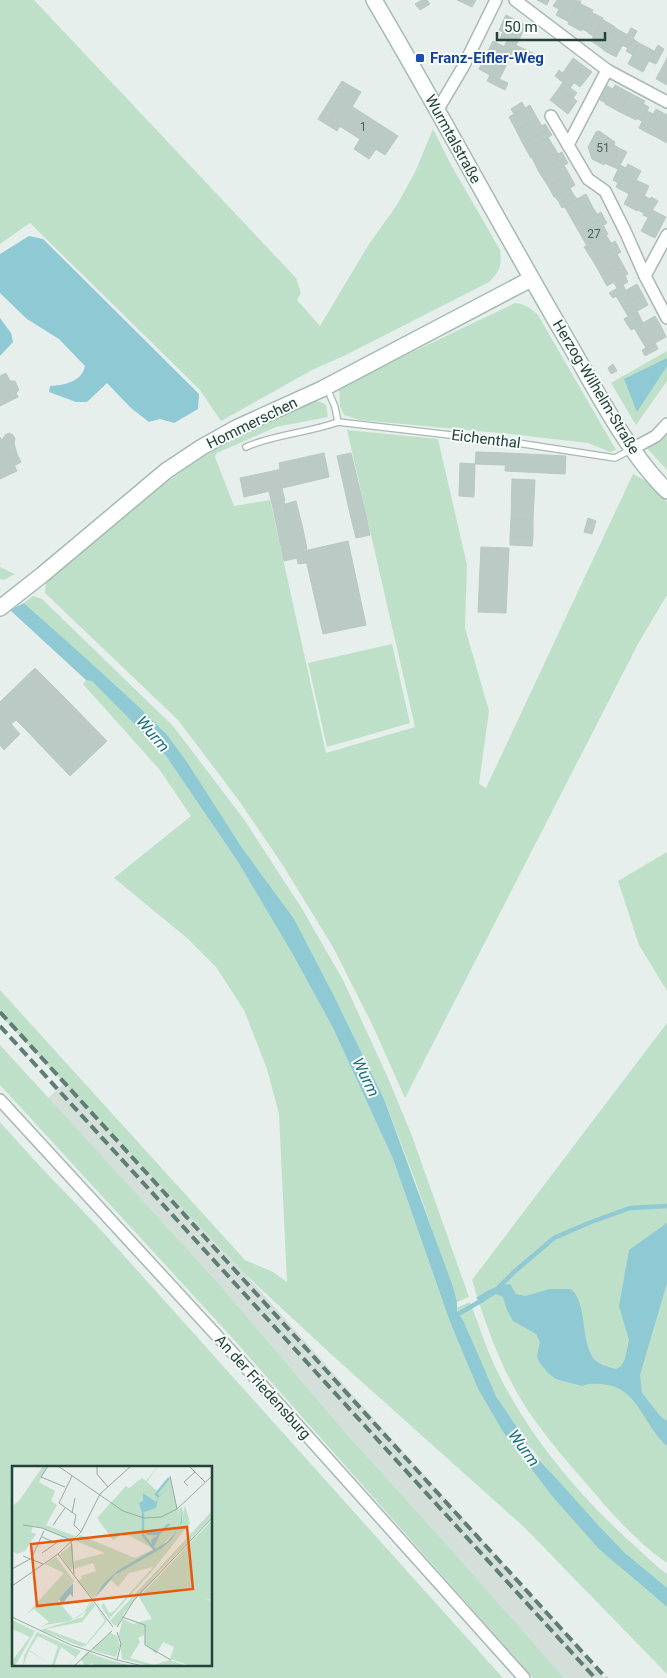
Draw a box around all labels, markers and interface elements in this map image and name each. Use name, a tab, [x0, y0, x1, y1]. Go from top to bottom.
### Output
scale bar	[497, 10, 604, 42]
text: 50 m	[504, 18, 538, 36]
place label: Franz-Eifler-Weg	[430, 49, 544, 67]
marker: Franz-Eifler-Weg	[414, 52, 426, 64]
street label: Wurmtalstraße	[421, 91, 485, 187]
house number: 1	[360, 120, 366, 134]
house number: 51	[596, 141, 610, 155]
house number: 27	[587, 227, 601, 241]
street label: Herzog-Wilhelm-Straße	[549, 317, 643, 457]
street label: Hommerschen	[204, 393, 300, 453]
street label: Eichenthal	[450, 426, 522, 452]
water label: Wurm	[133, 712, 173, 756]
water label: Wurm	[348, 1054, 384, 1100]
street label: An der Friedensburg	[211, 1331, 315, 1443]
water label: Wurm	[504, 1426, 544, 1470]
inset map	[12, 1466, 212, 1666]

